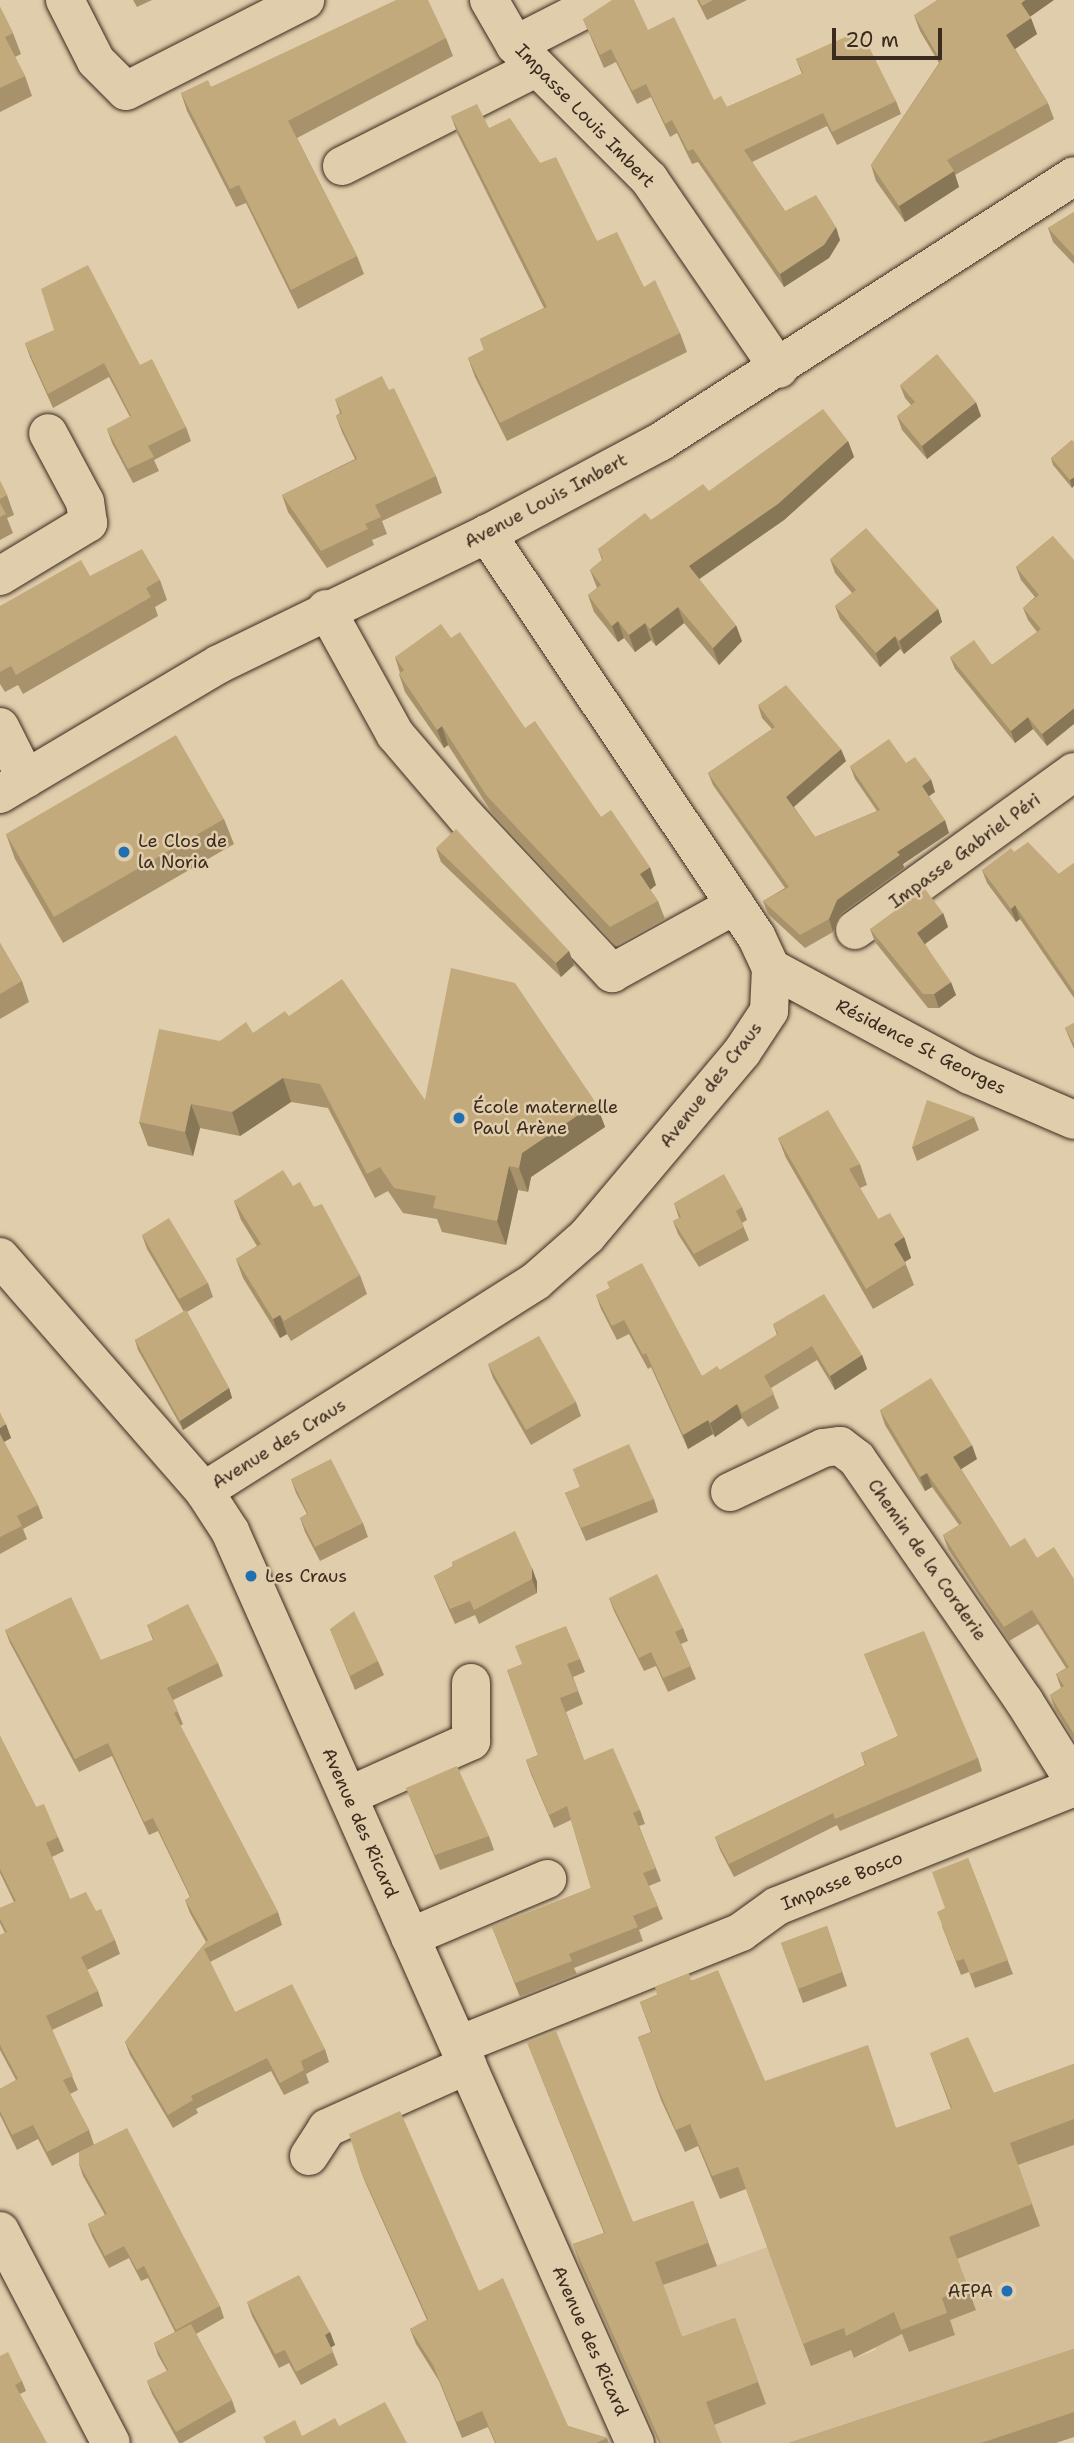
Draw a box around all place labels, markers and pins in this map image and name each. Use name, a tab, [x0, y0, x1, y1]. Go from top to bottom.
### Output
place label: Le Clos de la Noria	[138, 831, 227, 874]
marker: Le Clos de la Noria	[116, 844, 132, 860]
place label: École maternelle Paul Arène	[473, 1097, 618, 1140]
marker: École maternelle Paul Arène	[451, 1110, 467, 1126]
place label: Les Craus	[265, 1565, 347, 1587]
marker: Les Craus	[243, 1568, 259, 1584]
place label: AFPA	[948, 2280, 993, 2302]
marker: AFPA	[999, 2283, 1015, 2299]

